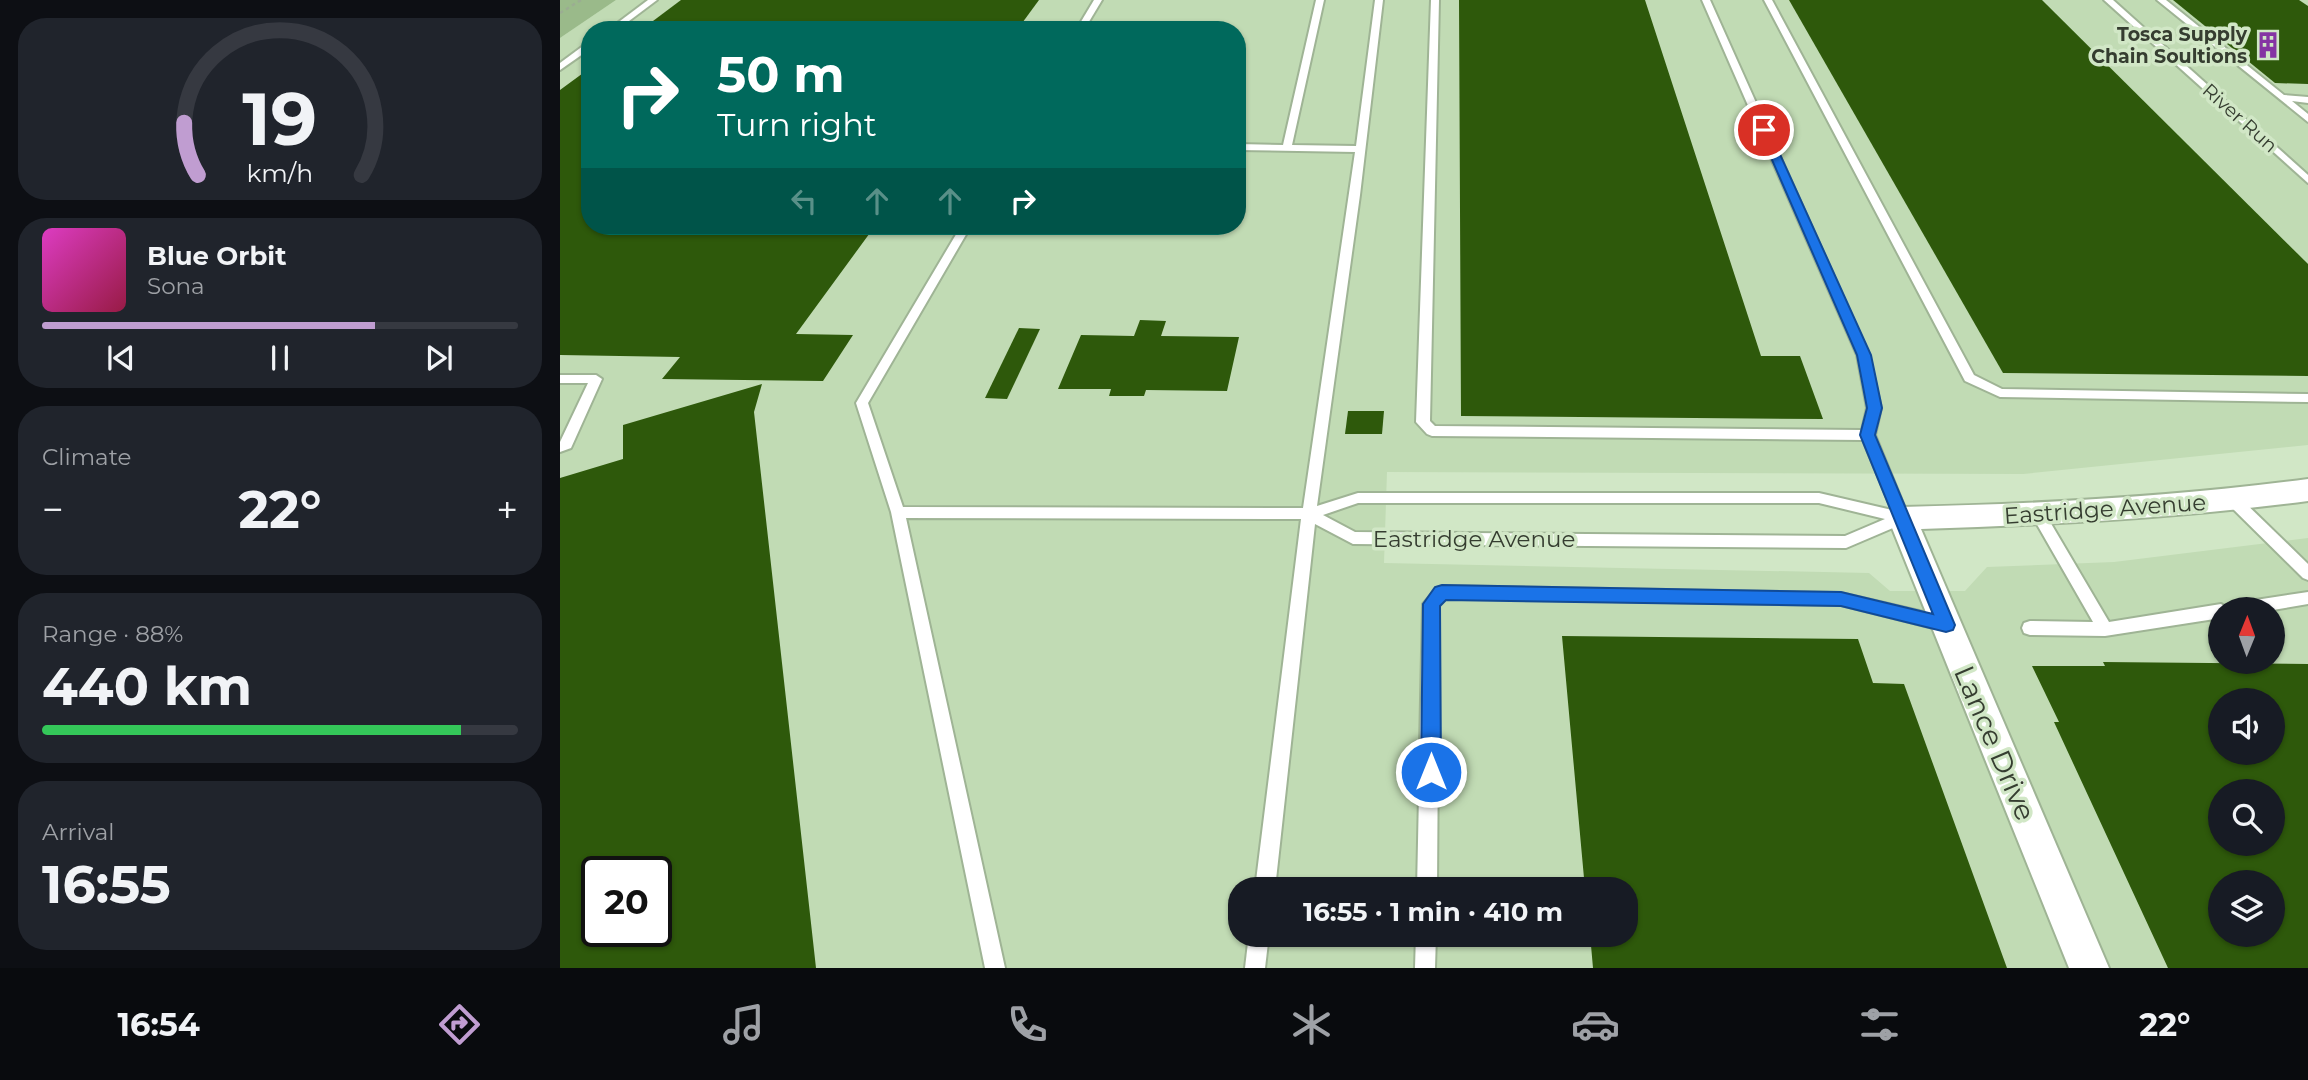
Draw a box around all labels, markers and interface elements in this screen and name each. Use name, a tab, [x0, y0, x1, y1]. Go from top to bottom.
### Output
place label: Tosca Supply Chain Soultions	[2091, 23, 2248, 68]
building icon: Tosca Supply Chain Soultions	[2253, 30, 2283, 60]
text: 50 m	[717, 45, 845, 104]
icon: right	[602, 49, 693, 140]
text: 19	[243, 75, 317, 163]
street label: River Run	[2198, 79, 2282, 157]
pin	[1734, 100, 1794, 160]
text: Turn right	[717, 105, 877, 144]
icon: arrive	[1745, 111, 1783, 149]
text: km/h	[247, 158, 313, 188]
icon: left	[785, 182, 823, 220]
icon: ahead	[858, 182, 896, 220]
icon: ahead	[931, 182, 969, 220]
icon: right	[1004, 182, 1042, 220]
text: Blue Orbit	[147, 240, 286, 272]
text: Sona	[147, 272, 205, 300]
icon: previous	[102, 339, 140, 377]
icon: pause	[261, 339, 299, 377]
icon: next	[420, 339, 458, 377]
text: Climate	[42, 443, 131, 471]
text: 22°	[238, 478, 322, 541]
text: −	[42, 486, 64, 533]
text: +	[496, 486, 518, 533]
street label: Eastridge Avenue	[2003, 488, 2207, 530]
street label: Eastridge Avenue	[1373, 525, 1575, 553]
north arrow	[2208, 597, 2286, 674]
map controls	[2208, 597, 2285, 947]
text: Range · 88%	[42, 620, 183, 648]
text: 440 km	[42, 655, 252, 718]
street label: Lance Drive	[1947, 660, 2043, 826]
button: sound	[2208, 688, 2285, 765]
position arrow	[1394, 735, 1468, 809]
button: search	[2208, 779, 2285, 856]
text: Arrival	[42, 818, 115, 846]
text: 16:55	[42, 853, 171, 916]
speed limit sign: 20	[581, 856, 672, 947]
button: layers	[2208, 870, 2285, 947]
text: 16:55 · 1 min · 410 m	[1303, 896, 1563, 928]
icon: directions	[435, 1000, 484, 1049]
icon: music	[719, 1000, 768, 1049]
icon: phone	[1003, 1000, 1052, 1049]
icon: climate	[1287, 1000, 1336, 1049]
icon: car	[1571, 1000, 1620, 1049]
icon: filters	[1855, 1000, 1904, 1049]
text: 16:54	[118, 1005, 200, 1044]
text: 22°	[2139, 1005, 2190, 1044]

